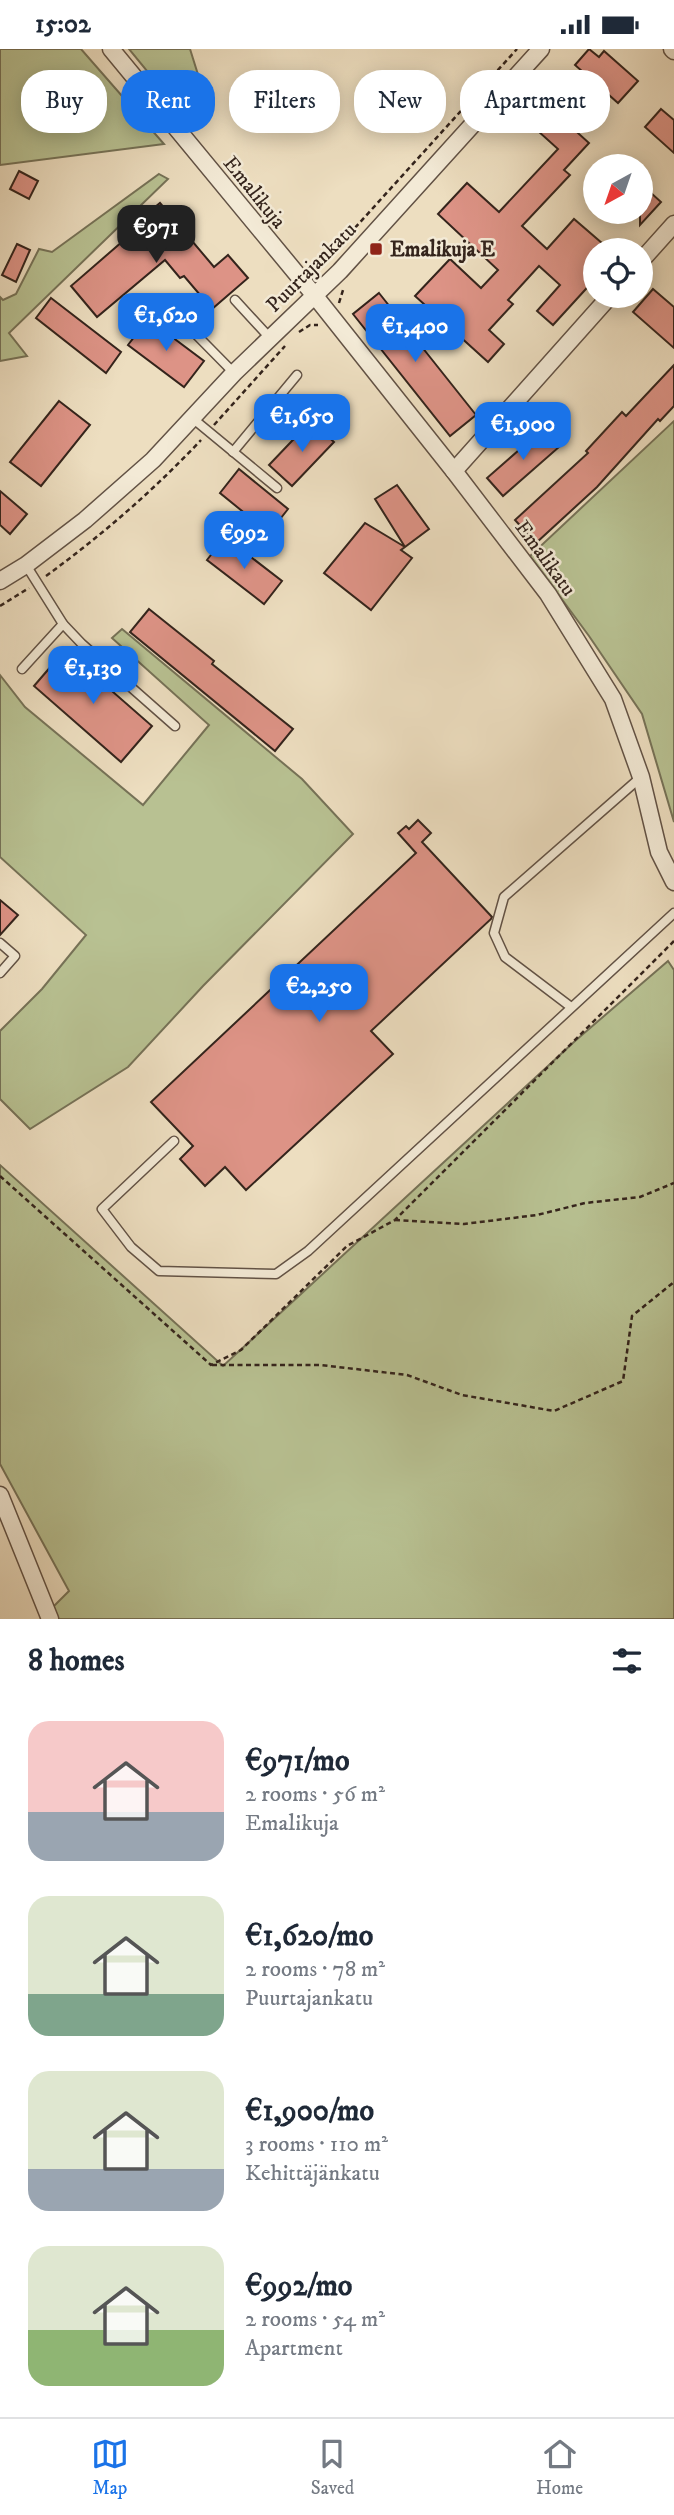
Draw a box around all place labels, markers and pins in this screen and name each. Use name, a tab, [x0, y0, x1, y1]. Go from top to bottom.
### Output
pin: €971	[115, 205, 197, 265]
place label: Emalikuja E	[390, 237, 495, 264]
marker: Emalikuja E	[368, 241, 384, 257]
pin: €1,620	[109, 293, 223, 353]
pin: €1,400	[358, 305, 472, 364]
pin: €1,650	[245, 395, 359, 454]
pin: €1,900	[466, 403, 580, 462]
pin: €992	[203, 511, 285, 571]
pin: €1,130	[36, 647, 150, 706]
pin: €2,250	[262, 965, 376, 1024]

